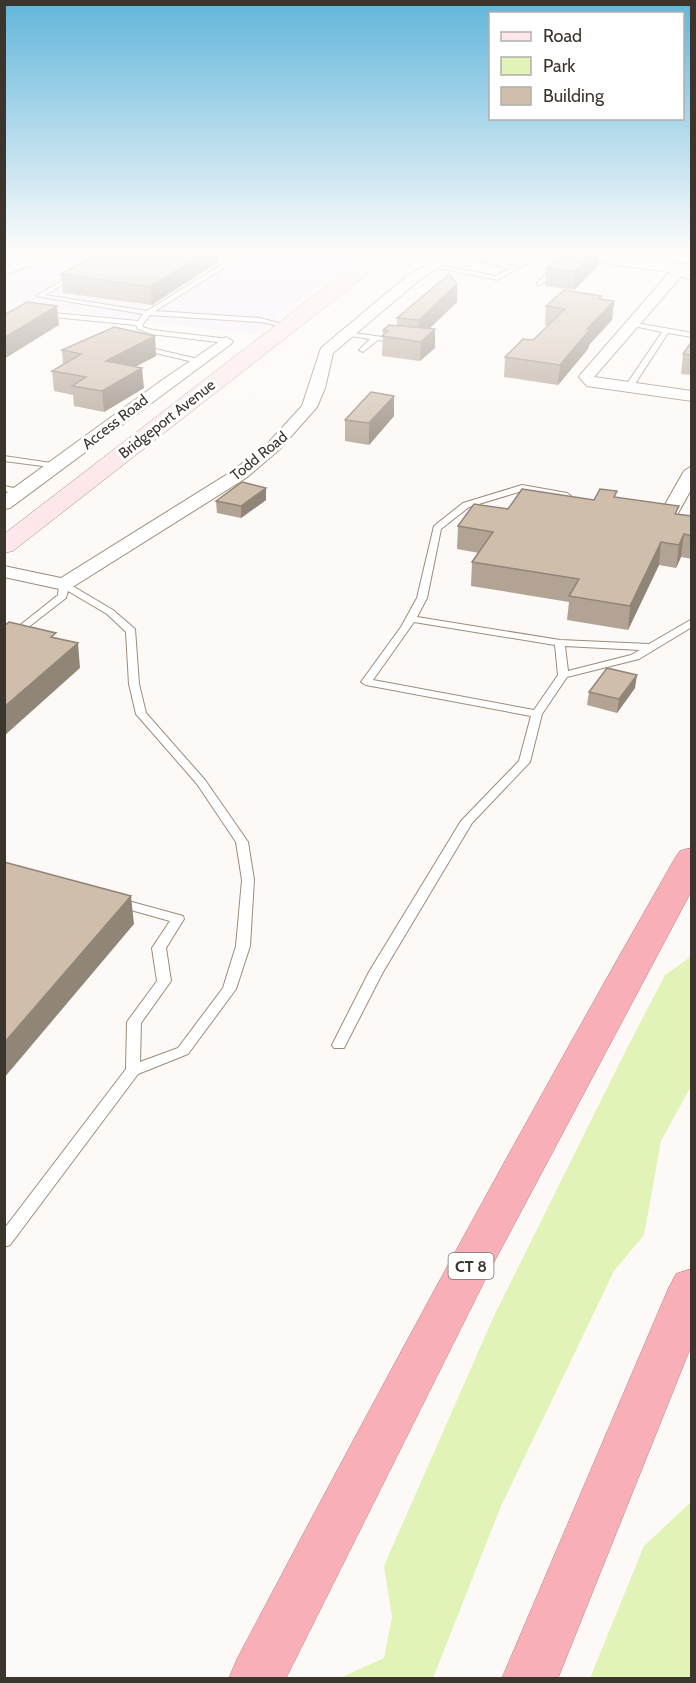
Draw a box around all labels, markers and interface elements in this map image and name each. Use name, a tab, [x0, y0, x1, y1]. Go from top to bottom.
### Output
legend	[489, 12, 684, 120]
text: Road	[543, 25, 582, 47]
text: Park	[543, 55, 576, 77]
text: Building	[543, 85, 605, 107]
street label: Bridgeport Avenue	[115, 376, 219, 462]
street label: Access Road	[79, 391, 151, 453]
street label: Todd Road	[227, 428, 291, 484]
road number: CT 8	[448, 1253, 494, 1279]

